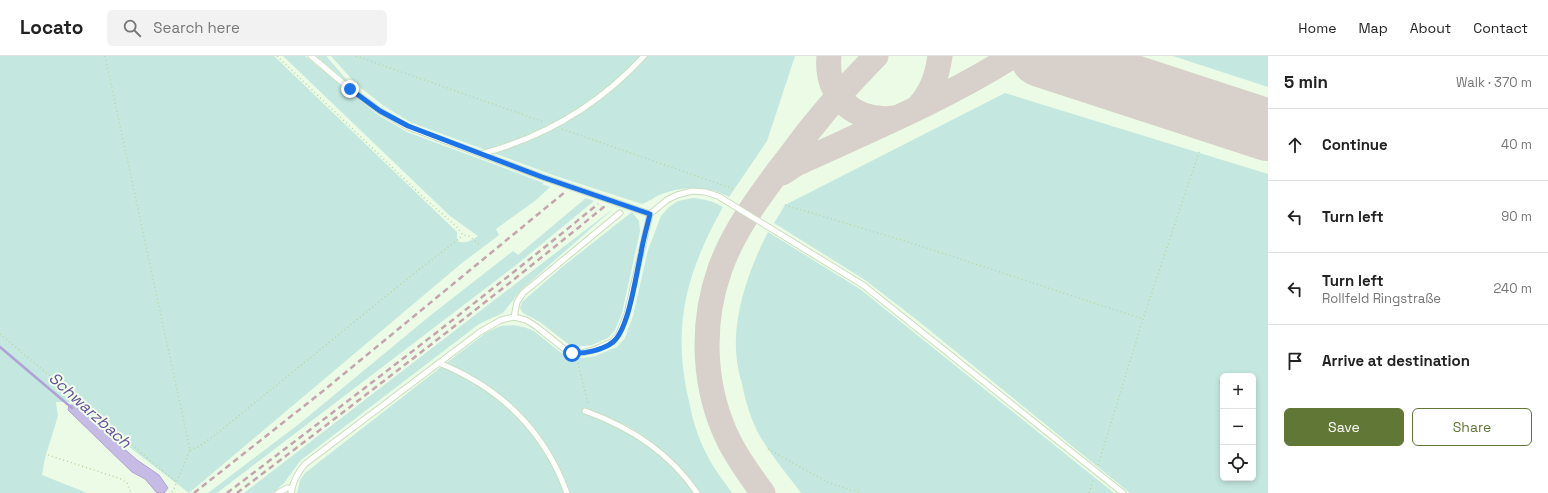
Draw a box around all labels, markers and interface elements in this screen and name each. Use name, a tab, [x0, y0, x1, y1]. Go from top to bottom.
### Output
search box	[107, 10, 387, 46]
text: Locato	[20, 15, 83, 40]
icon: search	[121, 17, 143, 39]
text: Search here	[153, 18, 240, 37]
text: Home	[1298, 19, 1336, 37]
text: Map	[1358, 19, 1388, 37]
text: About	[1410, 19, 1451, 37]
text: Contact	[1473, 19, 1528, 37]
text: 5 min	[1284, 71, 1328, 93]
text: Walk · 370 m	[1456, 74, 1532, 91]
route end	[341, 80, 359, 98]
icon: ahead	[1284, 134, 1306, 156]
text: Continue	[1322, 135, 1388, 154]
text: 40 m	[1501, 136, 1532, 153]
icon: left	[1284, 206, 1306, 228]
text: Turn left	[1322, 207, 1384, 226]
text: 90 m	[1501, 208, 1532, 225]
text: Turn left	[1322, 271, 1384, 290]
icon: left	[1284, 278, 1306, 300]
text: 240 m	[1494, 280, 1532, 297]
text: Rollfeld Ringstraße	[1322, 290, 1441, 307]
route start	[563, 344, 581, 362]
icon: arrive	[1284, 350, 1306, 372]
text: Arrive at destination	[1322, 351, 1470, 370]
water label: Schwarzbach	[44, 367, 137, 453]
map controls	[1220, 373, 1256, 481]
button: +	[1220, 373, 1256, 409]
button: Save	[1284, 408, 1404, 446]
button: Share	[1412, 408, 1532, 446]
button: −	[1220, 409, 1256, 445]
button: locate	[1220, 445, 1256, 481]

